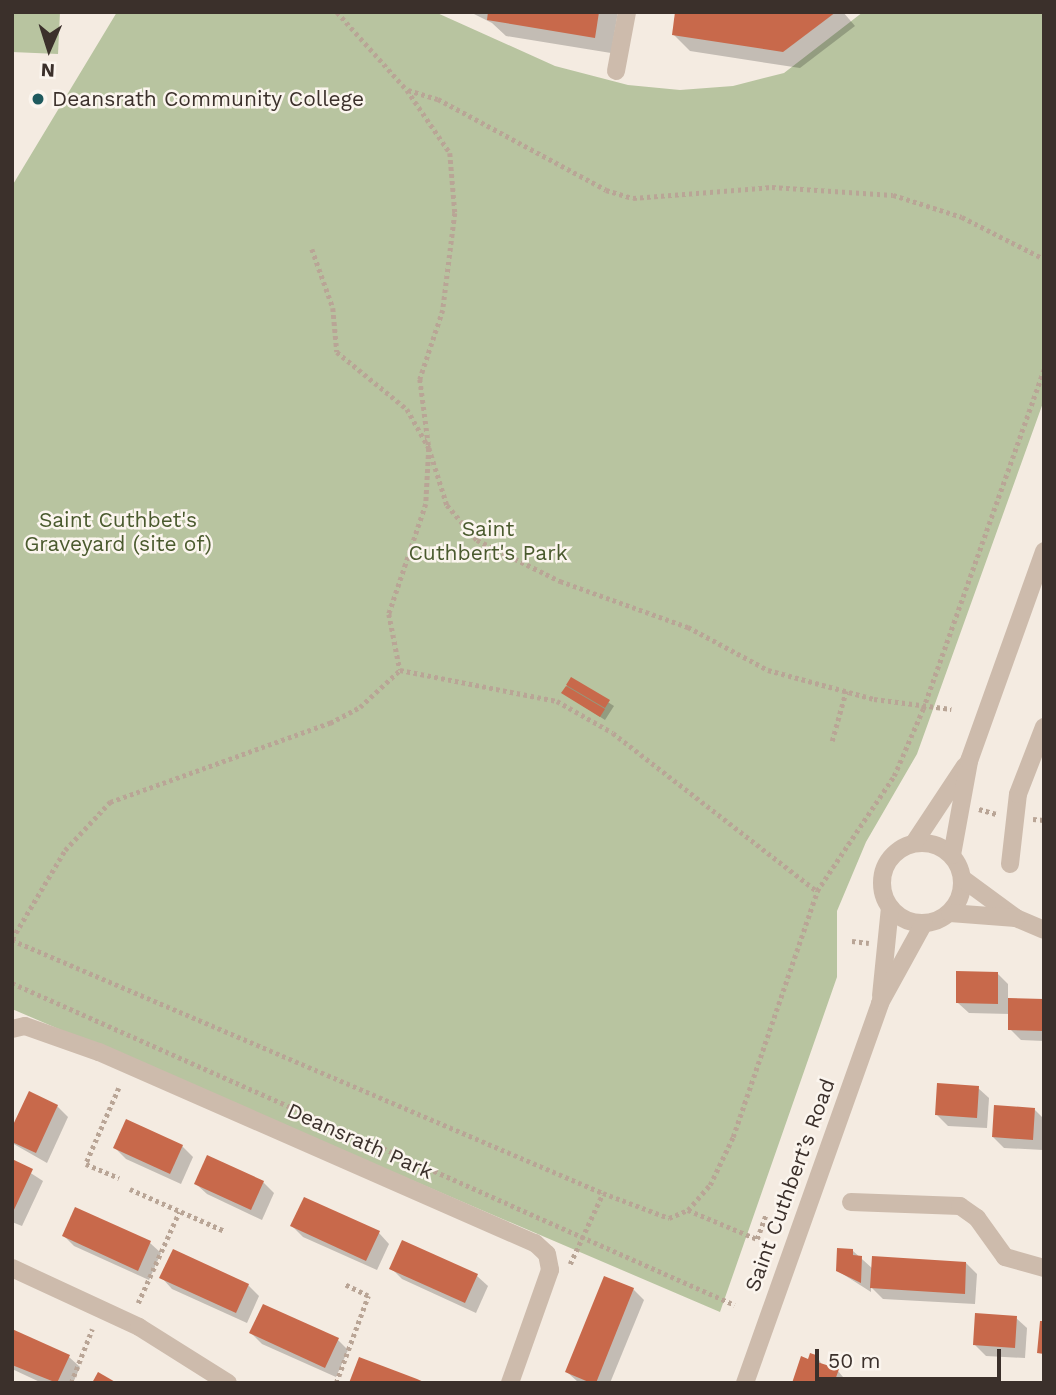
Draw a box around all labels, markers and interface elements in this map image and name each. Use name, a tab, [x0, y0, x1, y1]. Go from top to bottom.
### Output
north arrow	[14, 14, 84, 84]
text: N	[40, 59, 56, 82]
place label: Deansrath Community College	[52, 86, 365, 112]
marker: Deansrath Community College	[30, 91, 46, 107]
park label: Saint Cuthbet's Graveyard (site of)	[24, 507, 212, 557]
park label: Saint Cuthbert's Park	[408, 516, 568, 566]
street label: Saint Cuthbert’s Road	[740, 1075, 840, 1295]
street label: Deansrath Park	[283, 1098, 437, 1184]
scale bar	[818, 1336, 1004, 1380]
text: 50 m	[828, 1348, 880, 1373]

